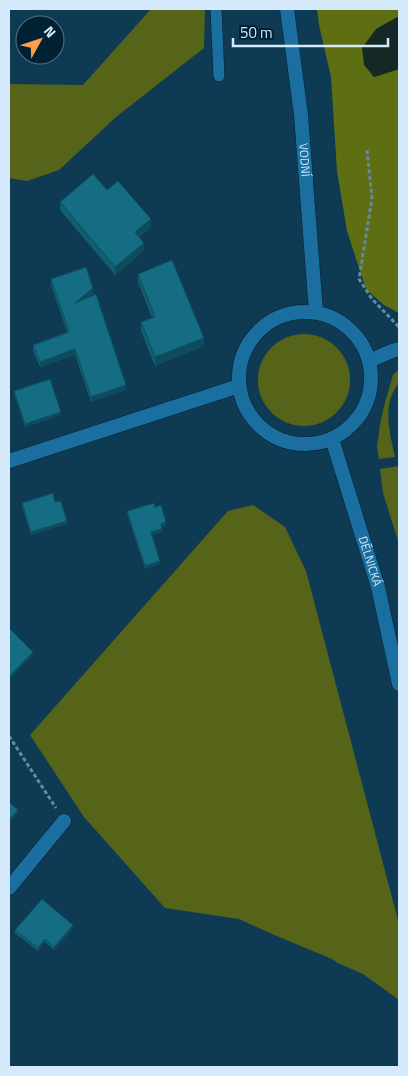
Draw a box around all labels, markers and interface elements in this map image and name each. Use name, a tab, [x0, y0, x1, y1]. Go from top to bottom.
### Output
north arrow	[15, 15, 65, 65]
scale bar	[233, 15, 388, 47]
text: N	[39, 21, 62, 42]
text: 50 m	[240, 21, 273, 44]
street label: VODNÍ	[294, 142, 316, 178]
street label: DĚLNICKÁ	[354, 534, 387, 589]

